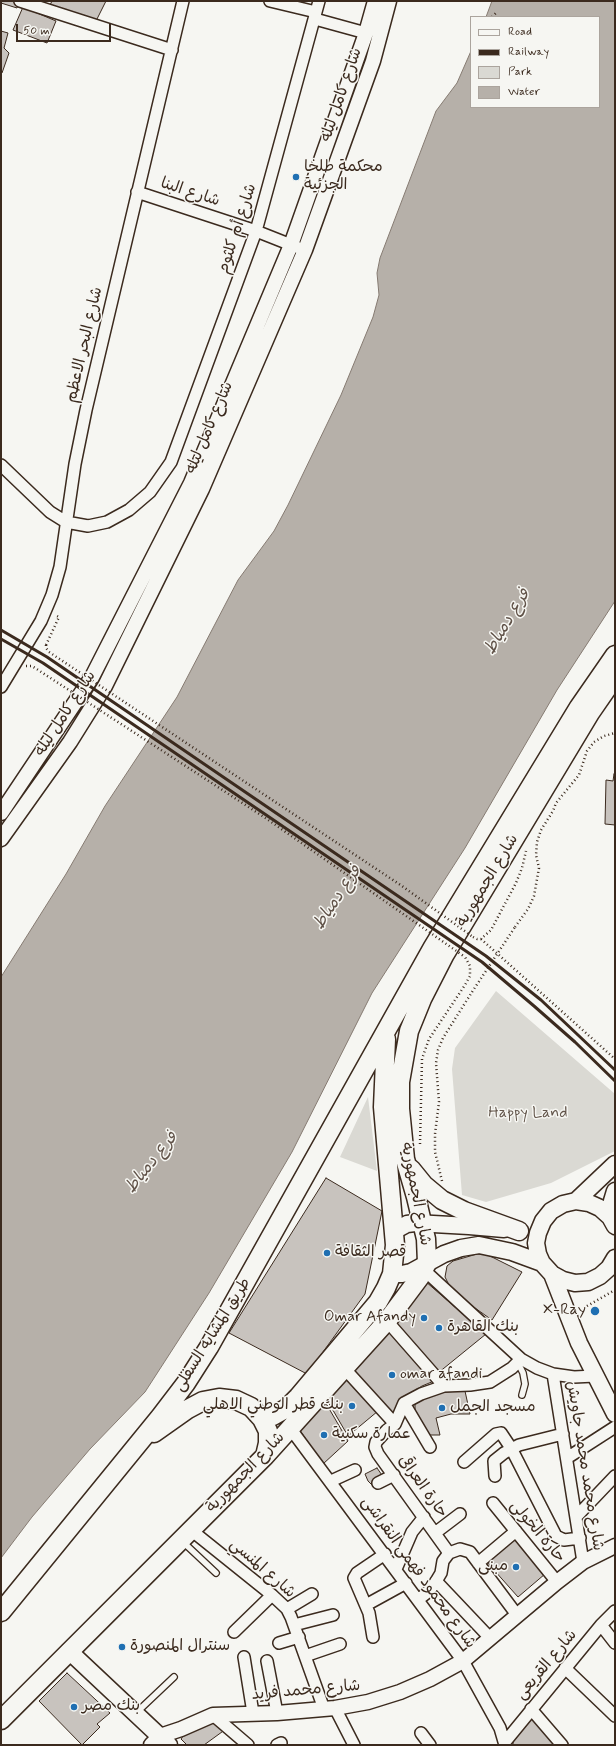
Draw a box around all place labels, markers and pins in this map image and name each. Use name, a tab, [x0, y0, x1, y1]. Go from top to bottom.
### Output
place label: محكمة طلخا الجزئية	[304, 158, 383, 196]
marker: محكمة طلخا الجزئية	[291, 172, 301, 182]
place label: قصر الثقافة	[335, 1243, 406, 1263]
marker: قصر الثقافة	[322, 1248, 332, 1258]
place label: X-Ray	[543, 1301, 586, 1321]
marker: X-Ray	[589, 1305, 601, 1317]
place label: Omar Afandy	[324, 1308, 416, 1328]
marker: Omar Afandy	[419, 1313, 429, 1323]
place label: بنك القاهرة	[447, 1318, 519, 1338]
marker: بنك القاهرة	[434, 1323, 444, 1333]
place label: omar afandi	[400, 1365, 482, 1385]
marker: omar afandi	[387, 1370, 397, 1380]
place label: بنك قطر الوطني الاهلي	[203, 1396, 344, 1416]
place label: مسجد الجمل	[450, 1398, 535, 1418]
marker: بنك قطر الوطني الاهلي	[347, 1401, 357, 1411]
marker: مسجد الجمل	[437, 1403, 447, 1413]
place label: عمارة سكنية	[332, 1425, 411, 1445]
marker: عمارة سكنية	[319, 1430, 329, 1440]
place label: مبنى	[478, 1557, 508, 1577]
marker: مبنى	[511, 1562, 521, 1572]
place label: سنترال المنصورة	[130, 1637, 230, 1657]
marker: سنترال المنصورة	[117, 1642, 127, 1652]
place label: بنك مصر	[82, 1697, 140, 1717]
marker: بنك مصر	[69, 1702, 79, 1712]

